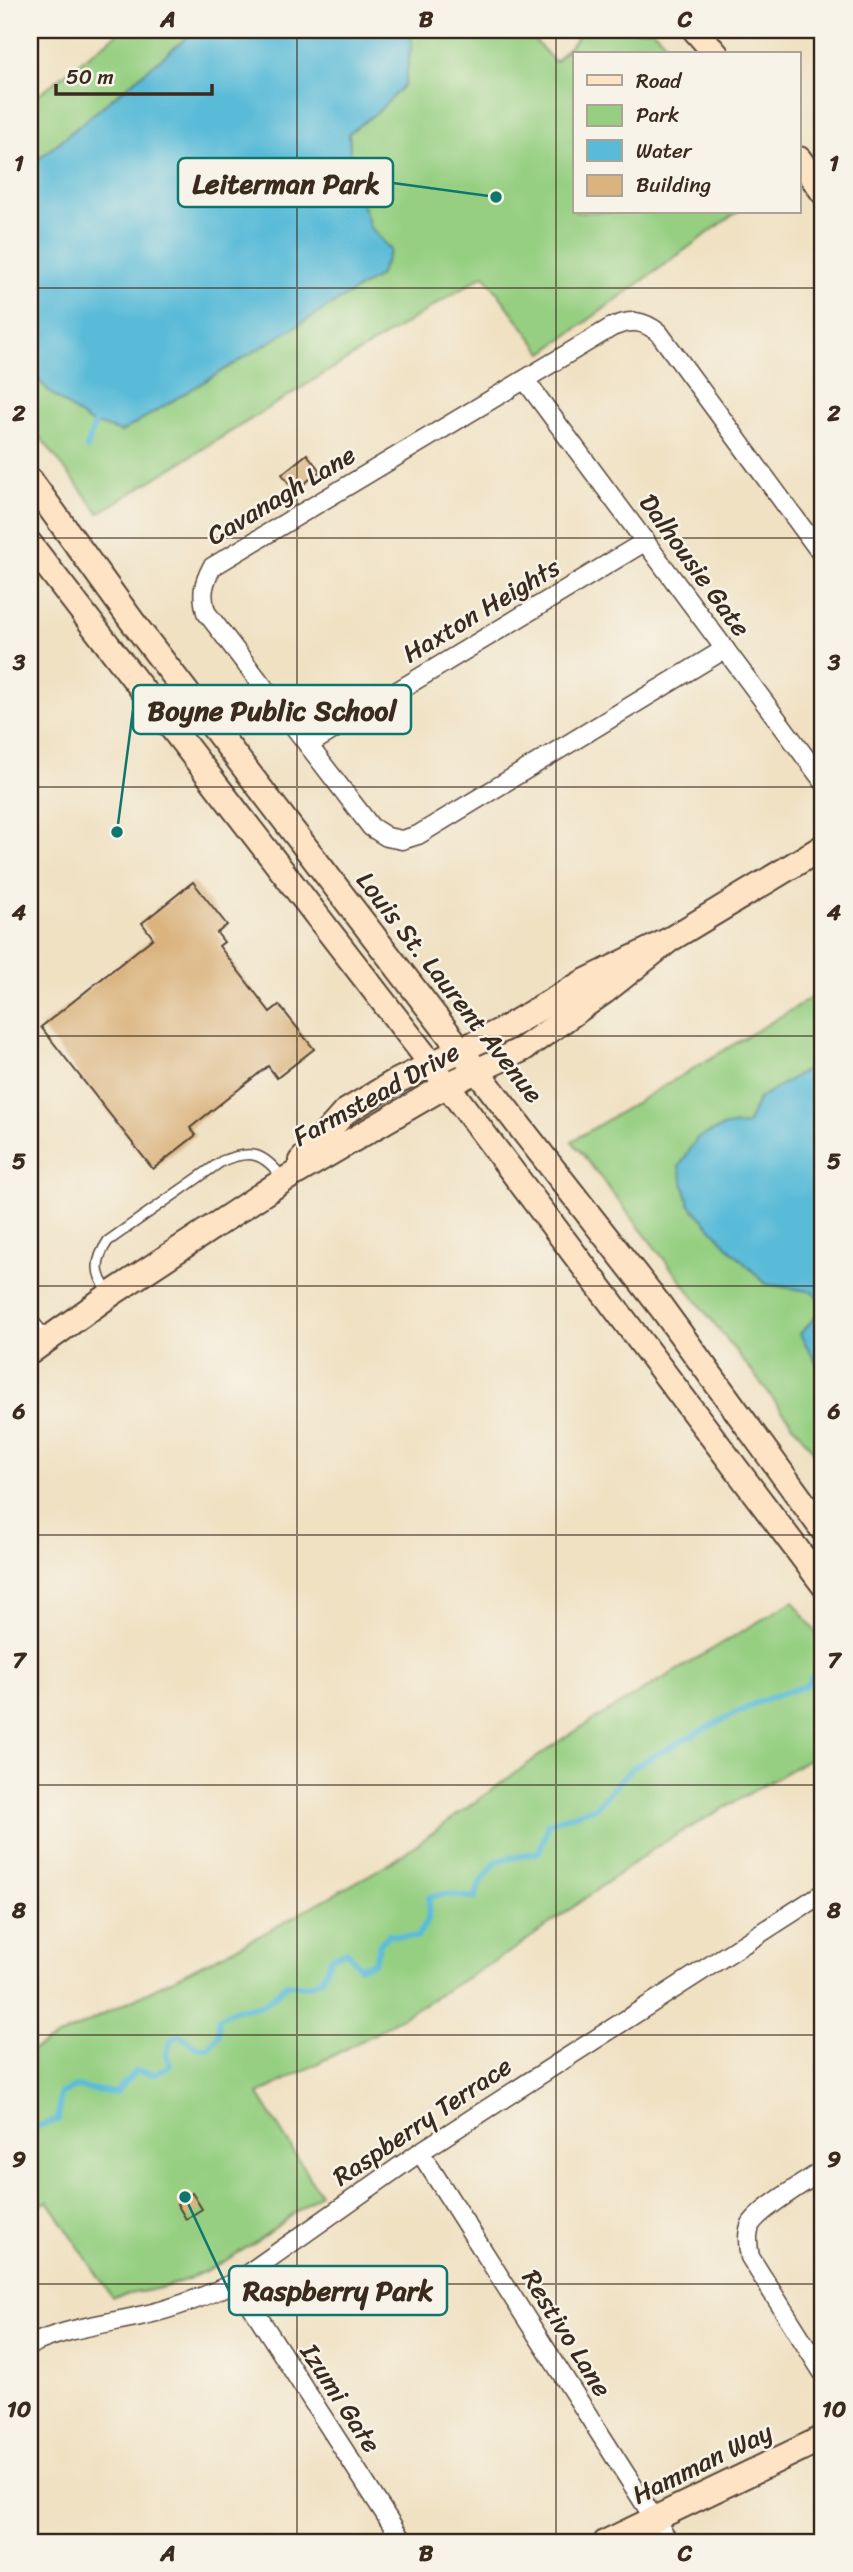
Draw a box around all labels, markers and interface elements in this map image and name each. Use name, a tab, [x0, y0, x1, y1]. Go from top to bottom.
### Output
text: A	[159, 0, 176, 40]
text: B	[419, 0, 434, 40]
text: C	[677, 0, 693, 40]
scale bar	[56, 52, 212, 96]
legend	[573, 52, 800, 214]
text: 50 m	[66, 58, 114, 96]
text: Road	[636, 62, 683, 100]
text: Park	[636, 96, 679, 134]
text: Water	[636, 132, 693, 170]
text: 1	[14, 143, 24, 184]
text: 1	[829, 143, 839, 184]
callout: Leiterman Park	[178, 158, 393, 207]
text: Leiterman Park	[192, 159, 380, 208]
text: Building	[636, 166, 712, 204]
text: 2	[11, 393, 26, 434]
text: 2	[826, 393, 841, 434]
street label: Cavanagh Lane	[197, 432, 365, 558]
street label: Dalhousie Gate	[627, 483, 763, 647]
street label: Haxton Heights	[393, 544, 570, 675]
text: 3	[12, 642, 26, 683]
text: 3	[827, 642, 841, 683]
callout: Boyne Public School	[133, 685, 411, 734]
text: Boyne Public School	[148, 686, 397, 735]
street label: Louis St. Laurent Avenue	[344, 861, 556, 1114]
text: 4	[11, 892, 27, 933]
text: 4	[826, 892, 842, 933]
street label: Farmstead Drive	[284, 1029, 468, 1159]
text: 5	[12, 1141, 26, 1182]
text: 5	[827, 1141, 841, 1182]
text: 6	[11, 1391, 26, 1432]
text: 6	[826, 1391, 841, 1432]
text: 7	[12, 1640, 27, 1681]
text: 7	[827, 1640, 842, 1681]
text: 8	[11, 1890, 26, 1931]
text: 8	[826, 1890, 841, 1931]
street label: Raspberry Terrace	[323, 2044, 521, 2198]
text: 9	[12, 2139, 26, 2180]
text: 9	[827, 2139, 841, 2180]
street label: Restivo Lane	[509, 2260, 625, 2406]
callout: Raspberry Park	[229, 2266, 447, 2315]
text: Raspberry Park	[242, 2266, 434, 2315]
street label: Izumi Gate	[288, 2333, 394, 2462]
text: 10	[7, 2389, 32, 2430]
text: 10	[822, 2389, 847, 2430]
street label: Hamman Way	[624, 2409, 781, 2517]
text: A	[159, 2533, 176, 2572]
text: B	[419, 2533, 434, 2572]
text: C	[677, 2533, 693, 2572]

